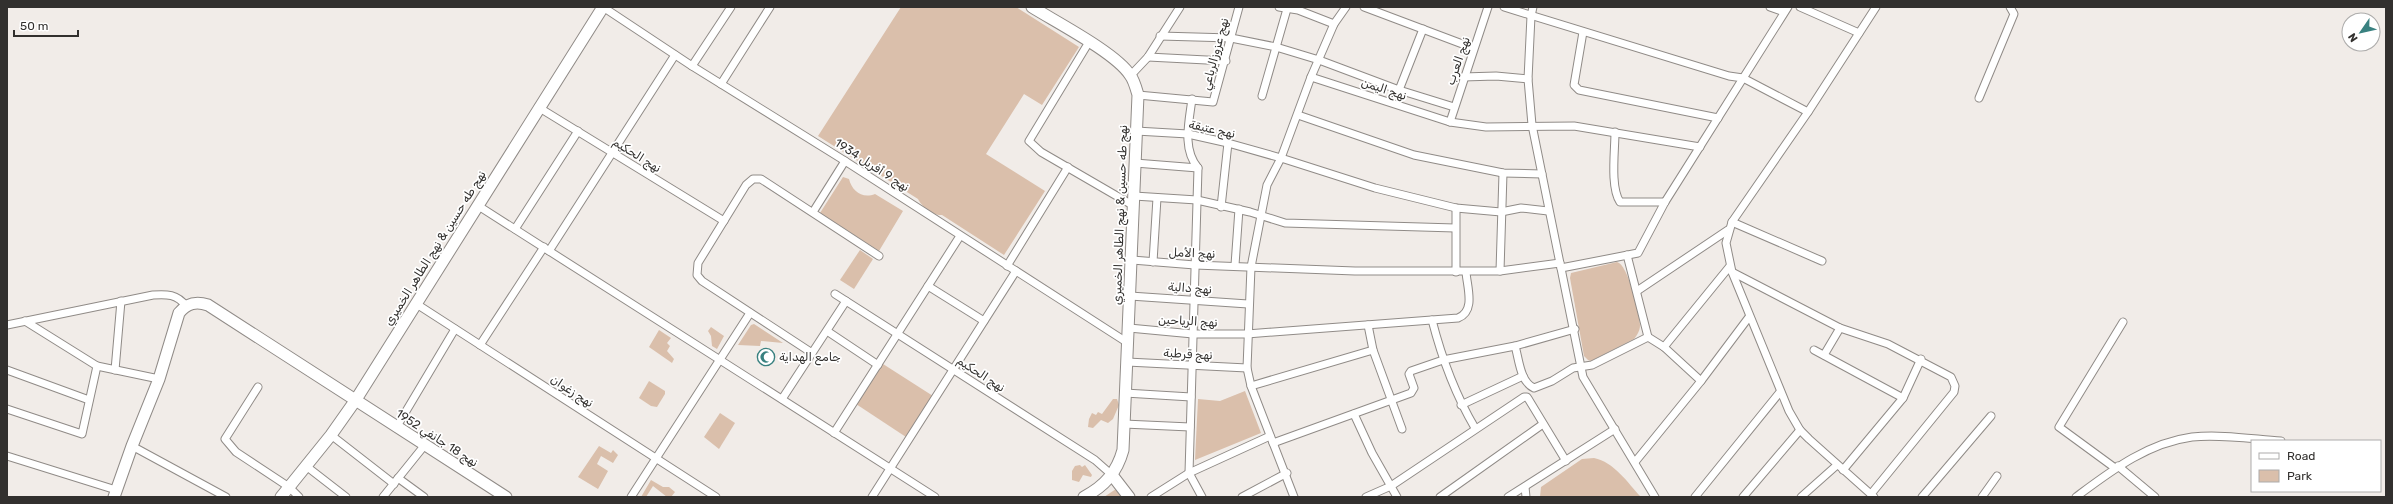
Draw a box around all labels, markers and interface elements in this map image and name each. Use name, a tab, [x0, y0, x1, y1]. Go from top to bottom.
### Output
scale bar	[14, 12, 78, 38]
north arrow	[2341, 12, 2381, 52]
street label: نهج عزوزالرباعي	[1199, 16, 1233, 92]
text: 50 m	[20, 19, 48, 33]
text: N	[2345, 30, 2361, 44]
street label: نهج العرب	[1443, 35, 1475, 88]
street label: نهج اليمن	[1359, 75, 1408, 105]
street label: نهج عتيقة	[1187, 117, 1237, 143]
street label: نهج طه حسين & نهج الطاهر الخميري	[1110, 125, 1132, 305]
street label: نهج الحكيم	[609, 135, 664, 177]
street label: نهج 9 أفريل 1934	[831, 136, 912, 196]
street label: نهج طه حسين & نهج الطاهر الخميري	[381, 168, 490, 329]
street label: نهج الأمل	[1168, 245, 1216, 263]
street label: نهج دالية	[1167, 279, 1213, 299]
street label: نهج الرياحين	[1158, 312, 1218, 332]
street label: نهج قرطبة	[1163, 346, 1213, 364]
mosque icon: جامع الهداية	[756, 347, 776, 367]
place label: جامع الهداية	[779, 350, 841, 366]
street label: نهج الحكيم	[953, 353, 1008, 396]
street label: نهج زغوان	[547, 372, 596, 412]
street label: نهج 18 جانفي 1952	[392, 406, 481, 471]
legend	[2251, 440, 2381, 492]
text: Road	[2287, 449, 2315, 463]
text: Park	[2287, 469, 2313, 483]

